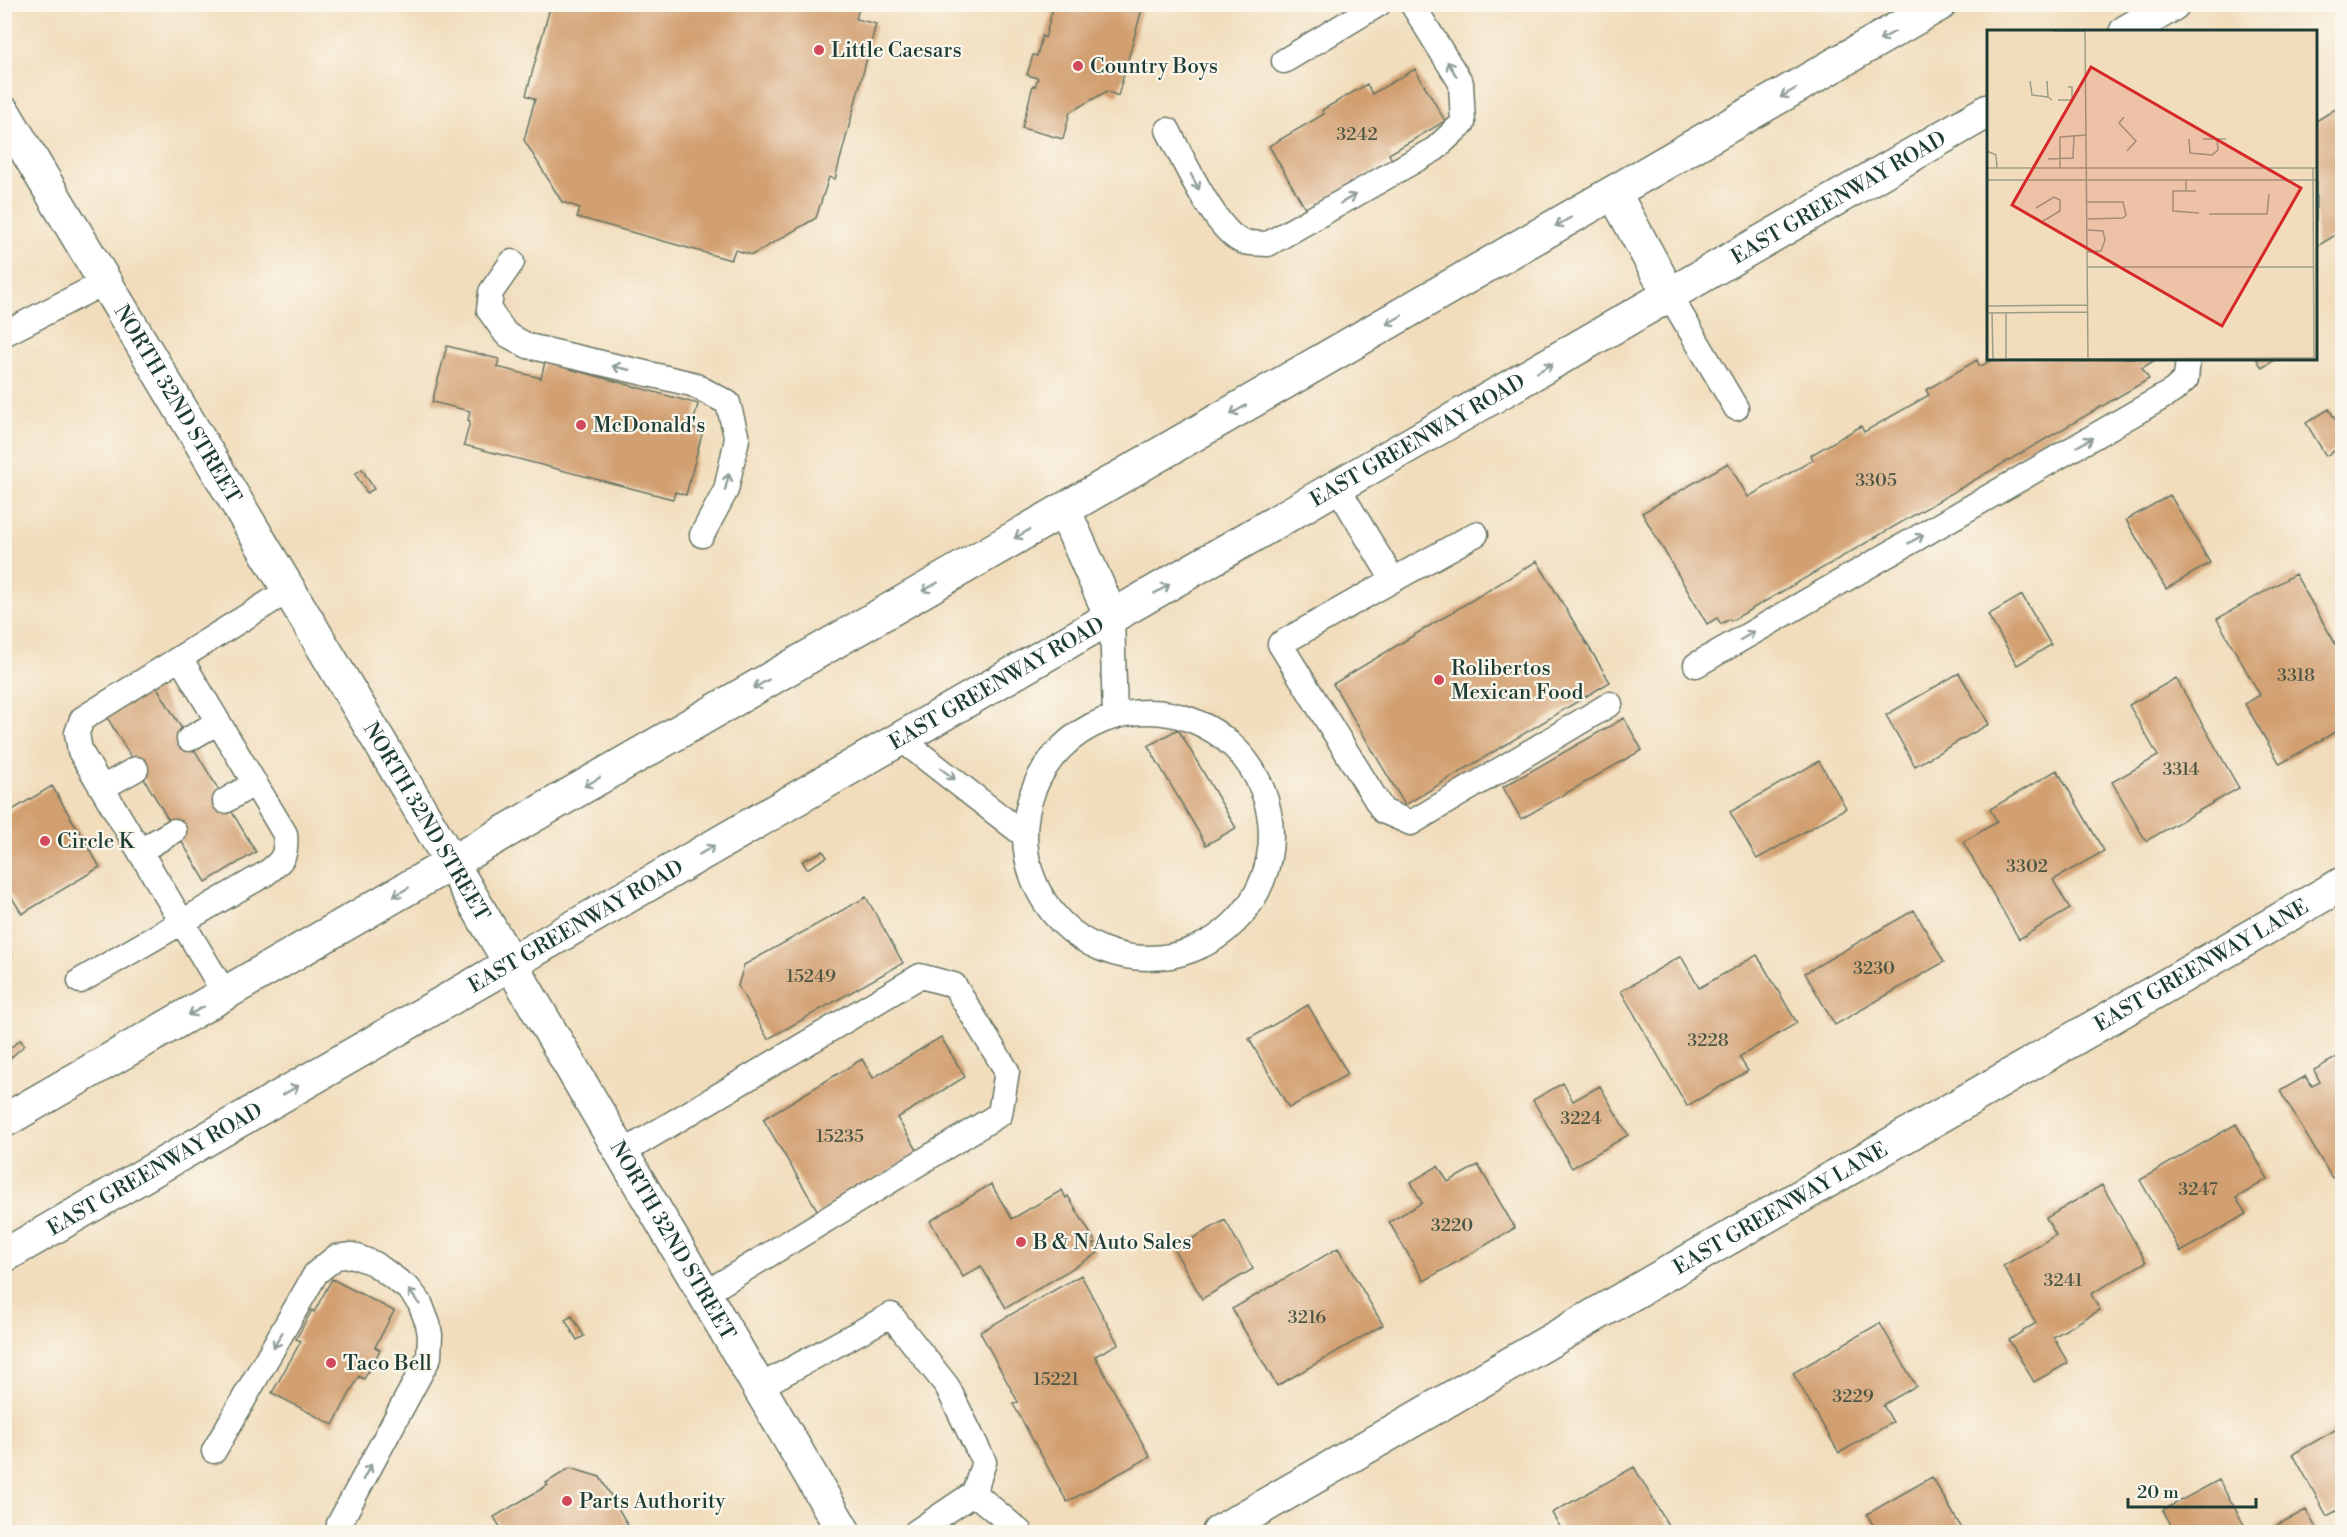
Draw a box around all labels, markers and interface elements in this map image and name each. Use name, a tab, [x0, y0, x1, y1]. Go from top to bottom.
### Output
one-way arrow	[1879, 30, 1896, 42]
inset map	[1987, 30, 2317, 360]
place label: Little Caesars	[831, 38, 962, 64]
marker: Little Caesars	[812, 43, 826, 57]
place label: Country Boys	[1090, 54, 1218, 80]
marker: Country Boys	[1071, 59, 1085, 73]
one-way arrow	[1446, 61, 1458, 78]
one-way arrow	[1780, 87, 1797, 99]
house number: 3242	[1336, 123, 1378, 146]
street label: EAST GREENWAY ROAD	[1727, 126, 1951, 270]
one-way arrow	[1190, 172, 1202, 190]
one-way arrow	[1339, 192, 1356, 204]
one-way arrow	[1555, 217, 1572, 229]
street label: NORTH 32ND STREET	[108, 301, 246, 509]
one-way arrow	[1386, 314, 1403, 326]
one-way arrow	[612, 362, 631, 373]
one-way arrow	[1536, 362, 1553, 374]
street label: EAST GREENWAY ROAD	[1306, 369, 1530, 513]
one-way arrow	[1230, 404, 1247, 416]
place label: McDonald's	[593, 413, 705, 439]
marker: McDonald's	[574, 418, 588, 432]
one-way arrow	[2076, 436, 2093, 448]
house number: 3305	[1855, 469, 1897, 492]
one-way arrow	[722, 473, 734, 492]
one-way arrow	[1014, 528, 1031, 540]
one-way arrow	[1907, 533, 1924, 545]
one-way arrow	[921, 582, 939, 593]
one-way arrow	[1153, 583, 1171, 594]
street label: EAST GREENWAY ROAD	[885, 612, 1109, 756]
one-way arrow	[1738, 630, 1755, 642]
place label: Rolibertos Mexican Food	[1451, 656, 1584, 706]
house number: 3318	[2277, 664, 2315, 687]
marker: Rolibertos Mexican Food	[1432, 673, 1446, 687]
one-way arrow	[752, 679, 769, 691]
street label: NORTH 32ND STREET	[357, 718, 495, 926]
house number: 3314	[2162, 758, 2200, 781]
one-way arrow	[939, 768, 955, 781]
one-way arrow	[583, 776, 600, 788]
place label: Circle K	[57, 829, 136, 855]
marker: Circle K	[38, 834, 52, 848]
one-way arrow	[698, 844, 715, 856]
street label: EAST GREENWAY ROAD	[464, 855, 688, 999]
house number: 3302	[2006, 855, 2048, 878]
one-way arrow	[393, 886, 410, 898]
street label: EAST GREENWAY LANE	[2090, 894, 2313, 1038]
house number: 3230	[1853, 957, 1895, 980]
house number: 15249	[786, 965, 836, 988]
one-way arrow	[188, 1005, 205, 1017]
house number: 3228	[1687, 1029, 1729, 1052]
one-way arrow	[282, 1083, 299, 1095]
street label: EAST GREENWAY ROAD	[43, 1098, 267, 1242]
house number: 3224	[1560, 1107, 1602, 1130]
house number: 15235	[816, 1125, 864, 1148]
street label: NORTH 32ND STREET	[604, 1137, 741, 1346]
street label: EAST GREENWAY LANE	[1669, 1137, 1892, 1281]
house number: 3247	[2178, 1178, 2218, 1201]
house number: 3220	[1431, 1214, 1473, 1237]
place label: B & N Auto Sales	[1032, 1230, 1191, 1256]
marker: B & N Auto Sales	[1014, 1235, 1028, 1249]
house number: 3241	[2044, 1269, 2083, 1292]
one-way arrow	[408, 1289, 421, 1305]
house number: 3216	[1288, 1306, 1326, 1329]
one-way arrow	[271, 1331, 283, 1348]
place label: Taco Bell	[343, 1351, 432, 1377]
marker: Taco Bell	[324, 1356, 338, 1370]
house number: 15221	[1033, 1368, 1079, 1391]
house number: 3229	[1832, 1385, 1874, 1408]
one-way arrow	[361, 1464, 373, 1481]
scale bar	[2128, 1471, 2256, 1509]
text: 20 m	[2137, 1481, 2179, 1504]
place label: Parts Authority	[579, 1489, 726, 1515]
marker: Parts Authority	[560, 1494, 574, 1508]

